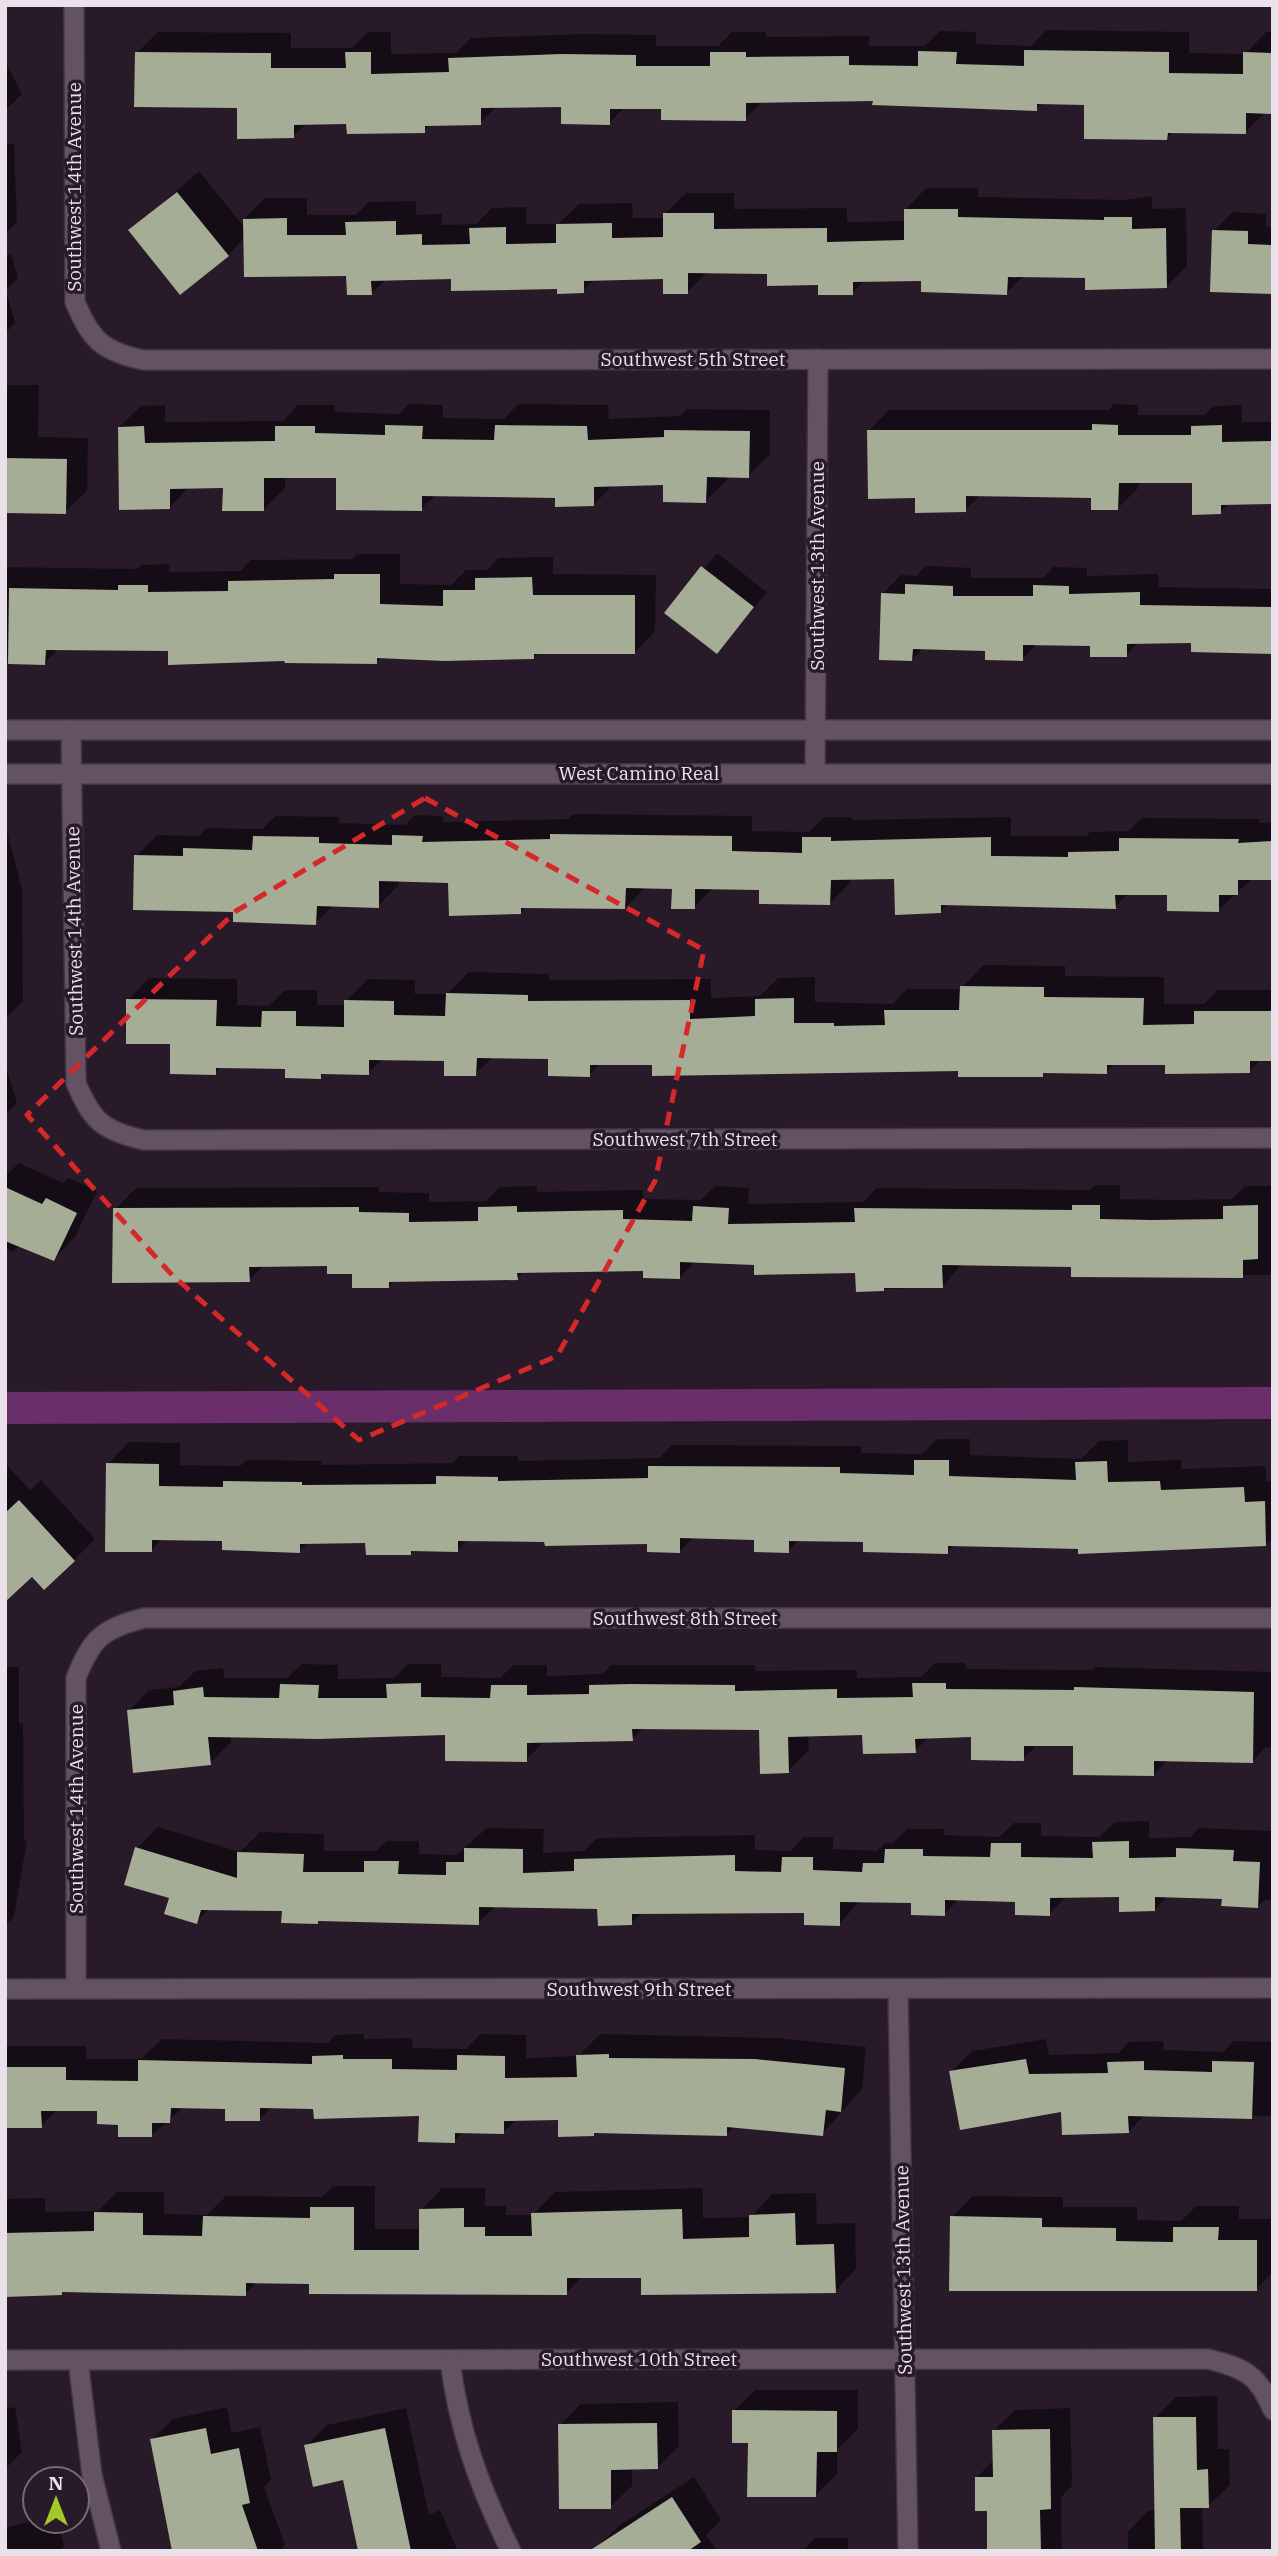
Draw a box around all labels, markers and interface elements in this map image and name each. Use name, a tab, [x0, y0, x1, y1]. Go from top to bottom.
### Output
street label: Southwest 14th Avenue	[62, 82, 86, 292]
street label: Southwest 5th Street	[601, 347, 786, 371]
street label: Southwest 13th Avenue	[805, 461, 829, 671]
street label: West Camino Real	[559, 761, 720, 785]
street label: Southwest 14th Avenue	[60, 826, 88, 1036]
street label: Southwest 7th Street	[593, 1127, 778, 1151]
street label: Southwest 8th Street	[593, 1606, 778, 1630]
street label: Southwest 14th Avenue	[64, 1704, 88, 1914]
street label: Southwest 9th Street	[547, 1977, 732, 2001]
street label: Southwest 13th Avenue	[889, 2165, 917, 2375]
street label: Southwest 10th Street	[541, 2347, 737, 2371]
north arrow	[21, 2465, 91, 2535]
text: N	[48, 2471, 64, 2495]

